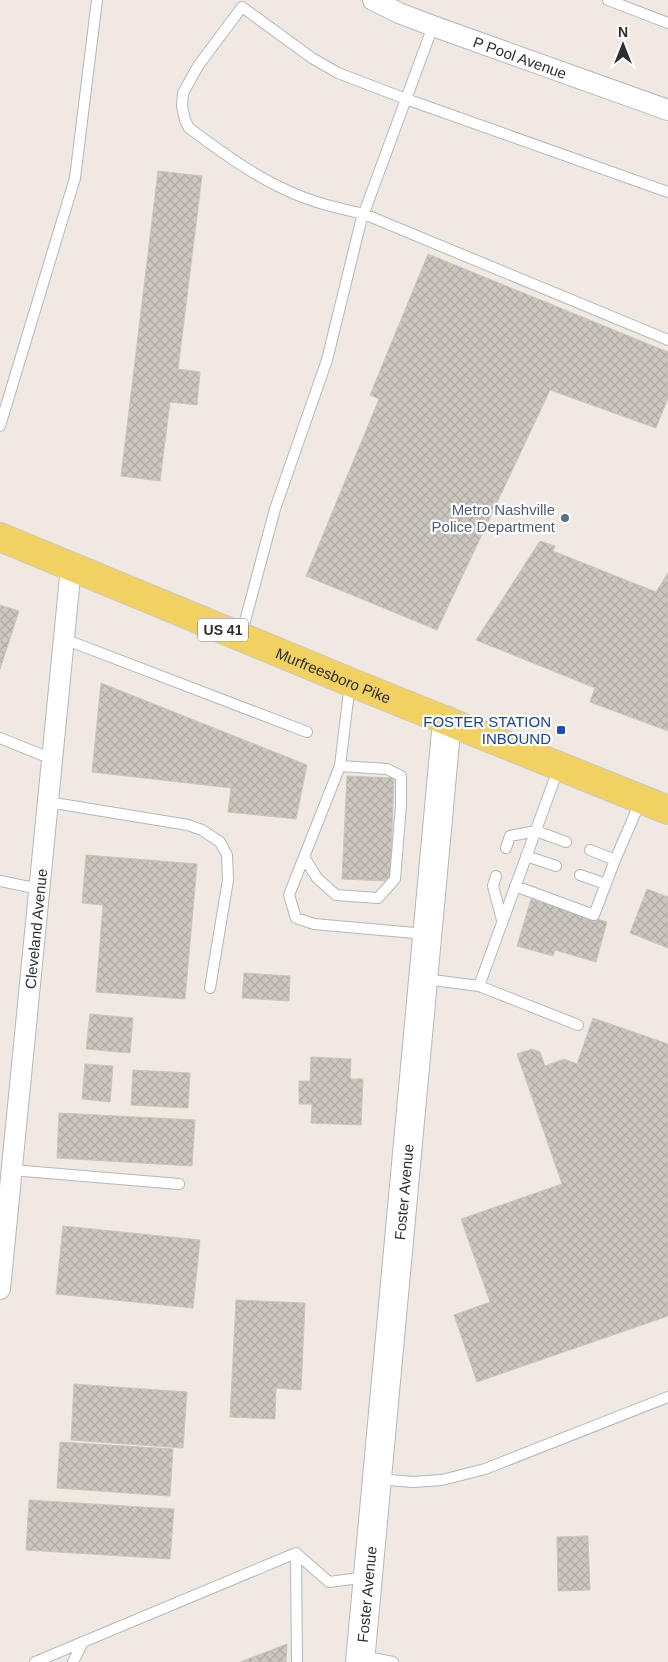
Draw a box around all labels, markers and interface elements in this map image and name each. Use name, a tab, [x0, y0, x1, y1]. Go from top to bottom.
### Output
north arrow	[598, 20, 648, 70]
text: N	[618, 24, 628, 40]
street label: P Pool Avenue	[471, 33, 569, 82]
place label: Metro Nashville Police Department	[432, 501, 556, 535]
marker: Metro Nashville Police Department	[559, 512, 571, 524]
road number: US 41	[198, 618, 248, 642]
street label: Murfreesboro Pike	[274, 644, 393, 706]
place label: FOSTER STATION INBOUND	[423, 713, 551, 747]
marker: FOSTER STATION INBOUND	[555, 724, 567, 736]
street label: Cleveland Avenue	[21, 868, 50, 990]
street label: Foster Avenue	[391, 1143, 416, 1241]
street label: Foster Avenue	[353, 1545, 379, 1643]

